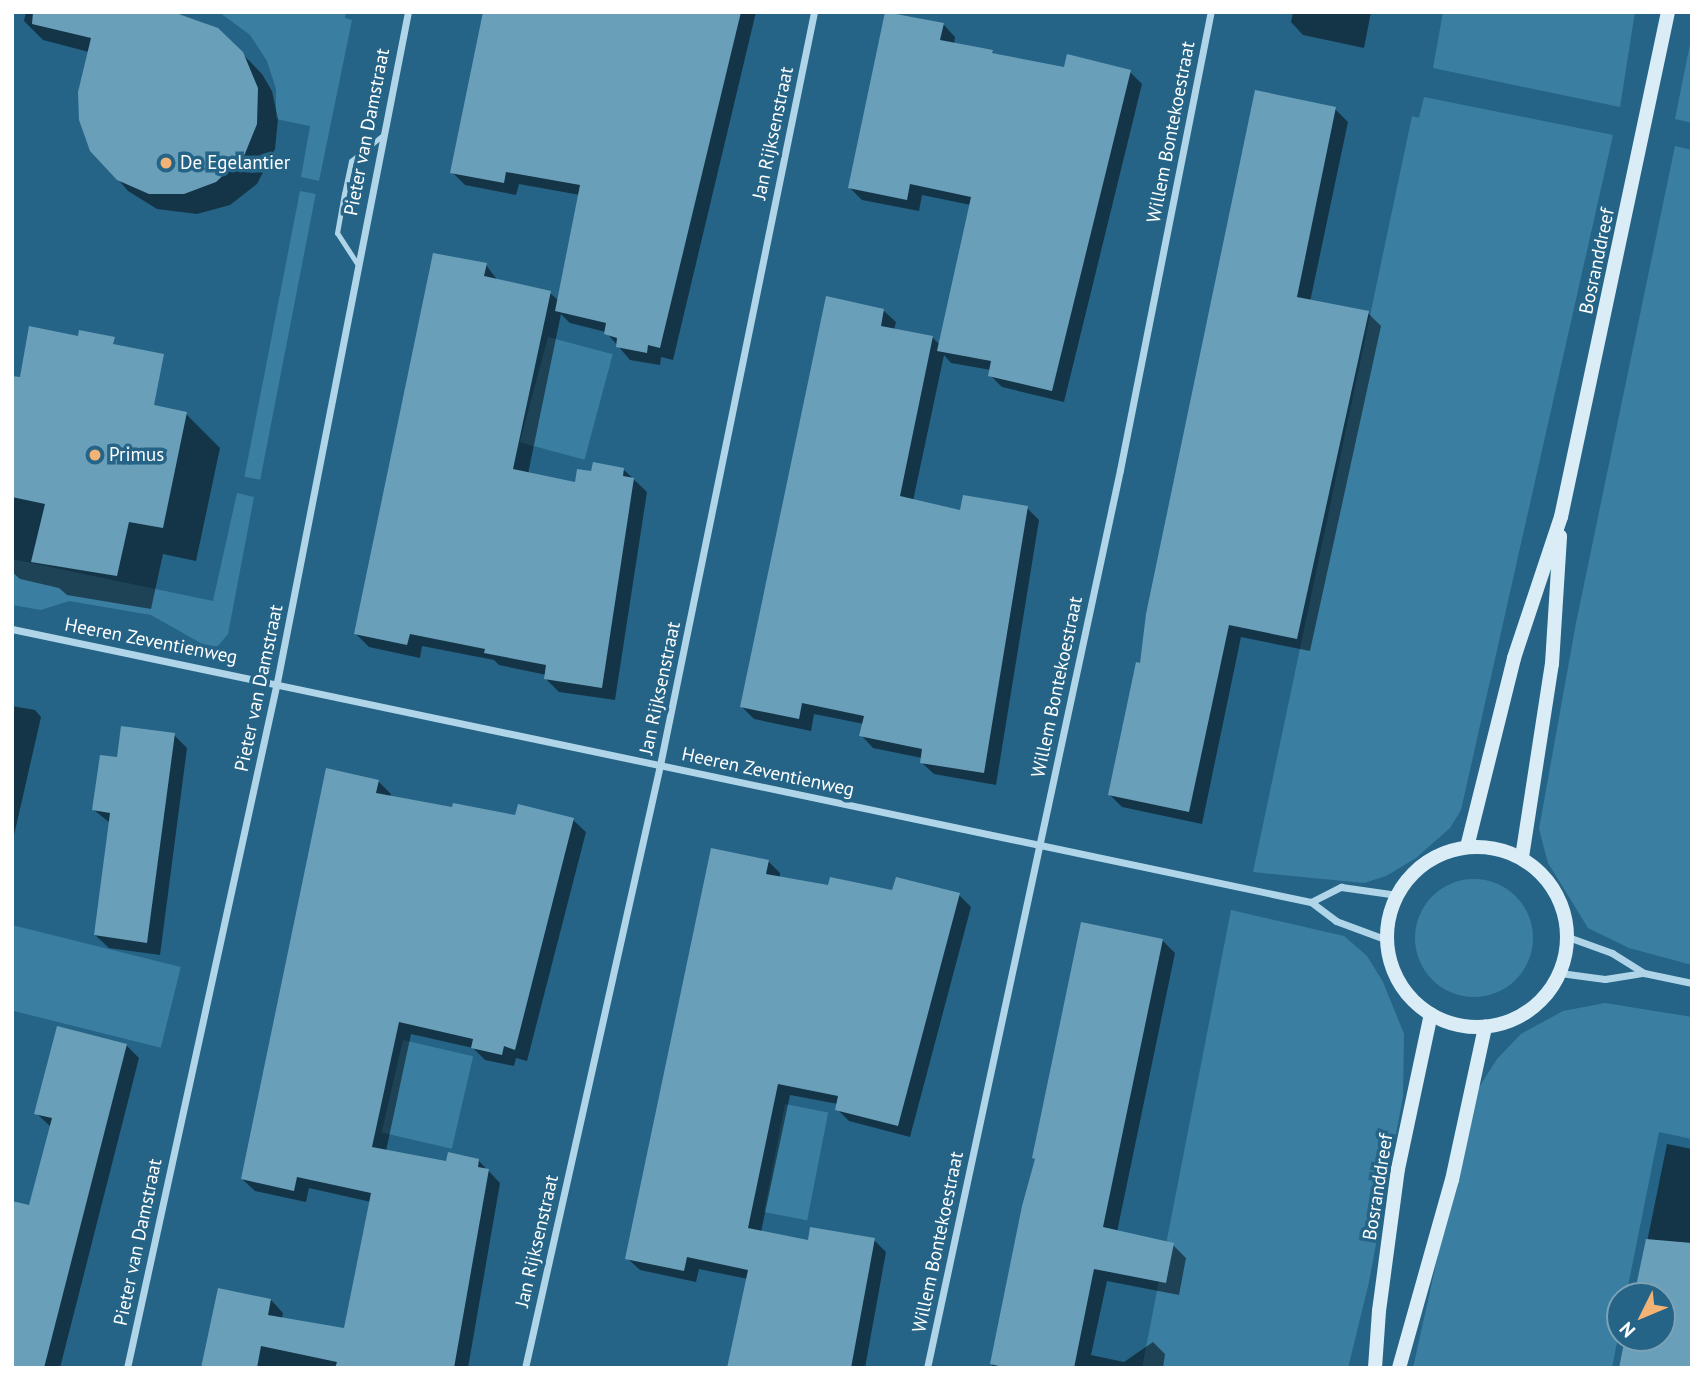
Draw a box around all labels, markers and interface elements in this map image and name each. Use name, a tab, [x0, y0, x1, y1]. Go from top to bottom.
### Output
street label: Willem Bontekoestraat	[1142, 39, 1200, 225]
street label: Pieter van Damstraat	[340, 46, 394, 218]
street label: Jan Rijksenstraat	[748, 64, 798, 202]
place label: De Egelantier	[180, 152, 290, 174]
marker: De Egelantier	[158, 155, 174, 171]
street label: Bosranddreef	[1575, 206, 1619, 316]
place label: Primus	[109, 444, 164, 466]
marker: Primus	[87, 447, 103, 463]
street label: Willem Bontekoestraat	[1027, 594, 1087, 780]
street label: Pieter van Damstraat	[230, 602, 288, 774]
street label: Heeren Zeventienweg	[62, 613, 240, 669]
street label: Jan Rijksenstraat	[635, 619, 685, 757]
street label: Heeren Zeventienweg	[680, 743, 856, 801]
street label: Bosranddreef	[1358, 1132, 1398, 1242]
street label: Willem Bontekoestraat	[908, 1149, 968, 1335]
street label: Pieter van Damstraat	[109, 1156, 167, 1328]
street label: Jan Rijksenstraat	[511, 1173, 563, 1309]
north arrow	[1606, 1282, 1676, 1352]
text: N	[1614, 1317, 1640, 1343]

